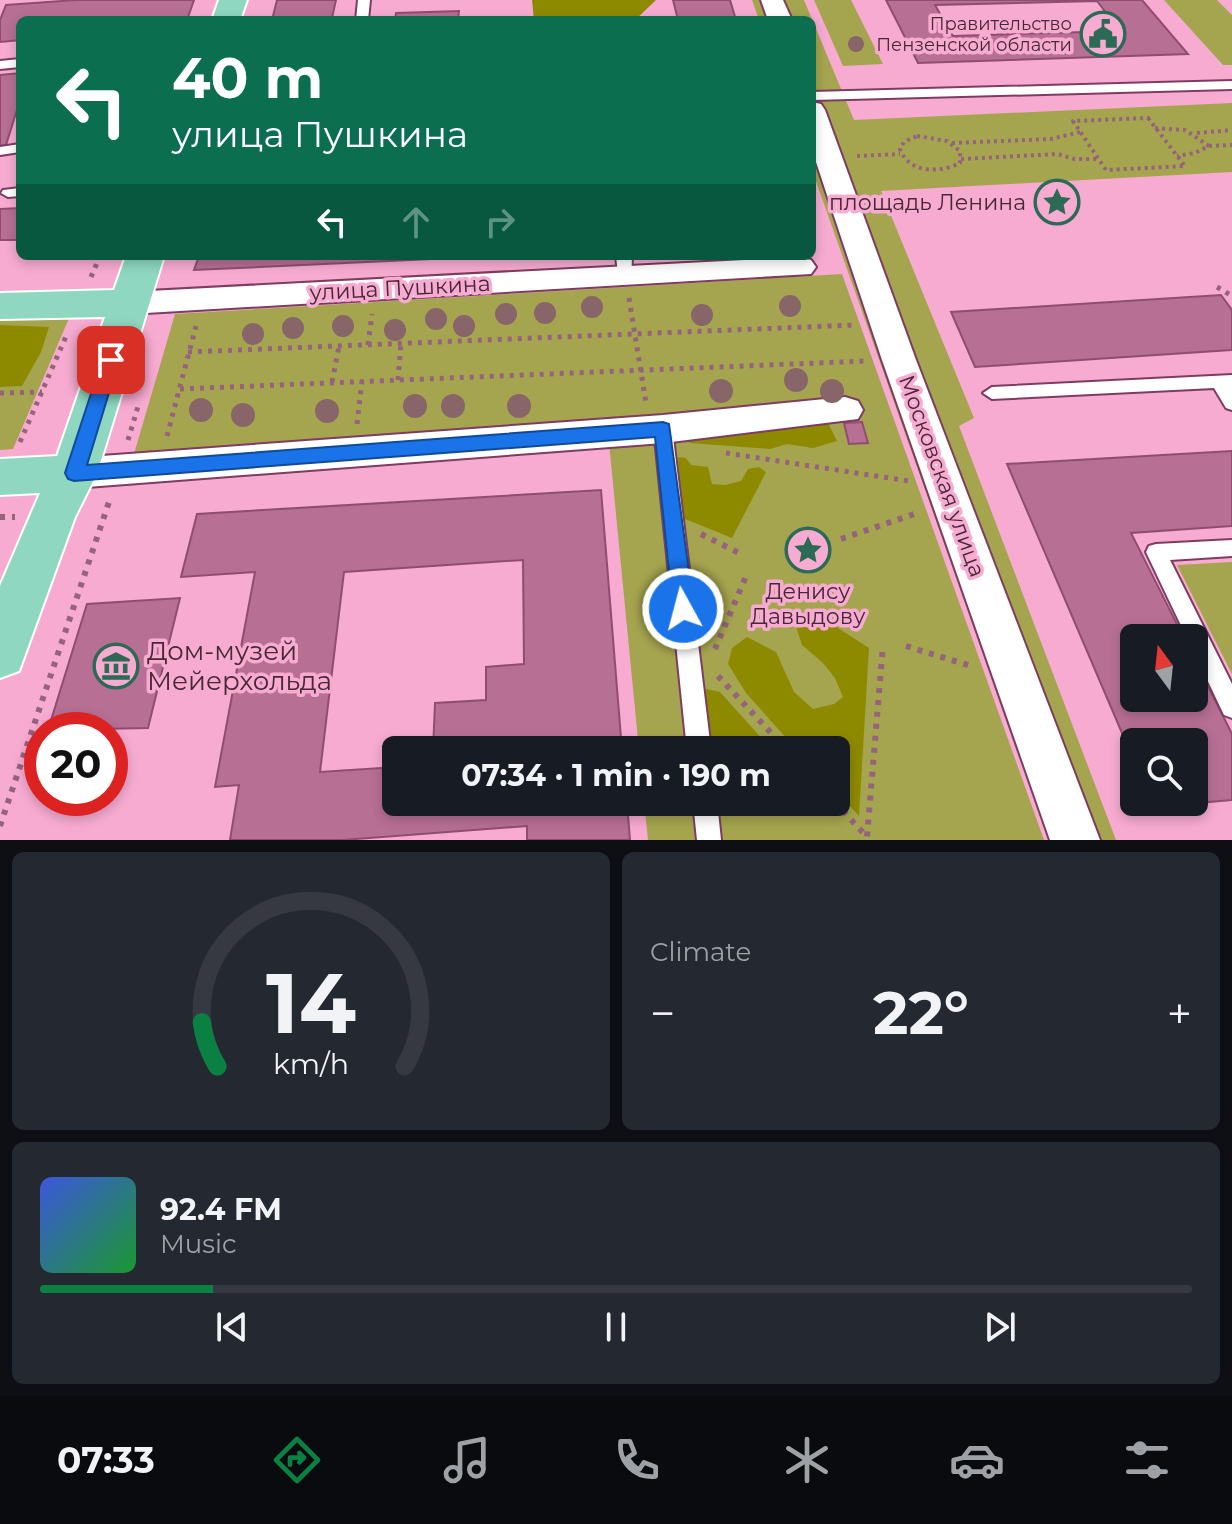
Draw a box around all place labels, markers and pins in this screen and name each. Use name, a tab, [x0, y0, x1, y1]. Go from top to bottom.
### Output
public building icon: Правительство Пензенской области	[1079, 10, 1127, 58]
place label: Правительство Пензенской области	[876, 13, 1072, 56]
place icon: площадь Ленина	[1033, 178, 1081, 226]
place label: площадь Ленина	[829, 189, 1026, 216]
pin	[77, 326, 145, 394]
place icon: Денису Давыдову	[784, 526, 832, 574]
place label: Денису Давыдову	[751, 578, 866, 630]
place label: Дом-музей Мейерхольда	[147, 635, 332, 697]
museum icon: Дом-музей Мейерхольда	[92, 642, 140, 690]

